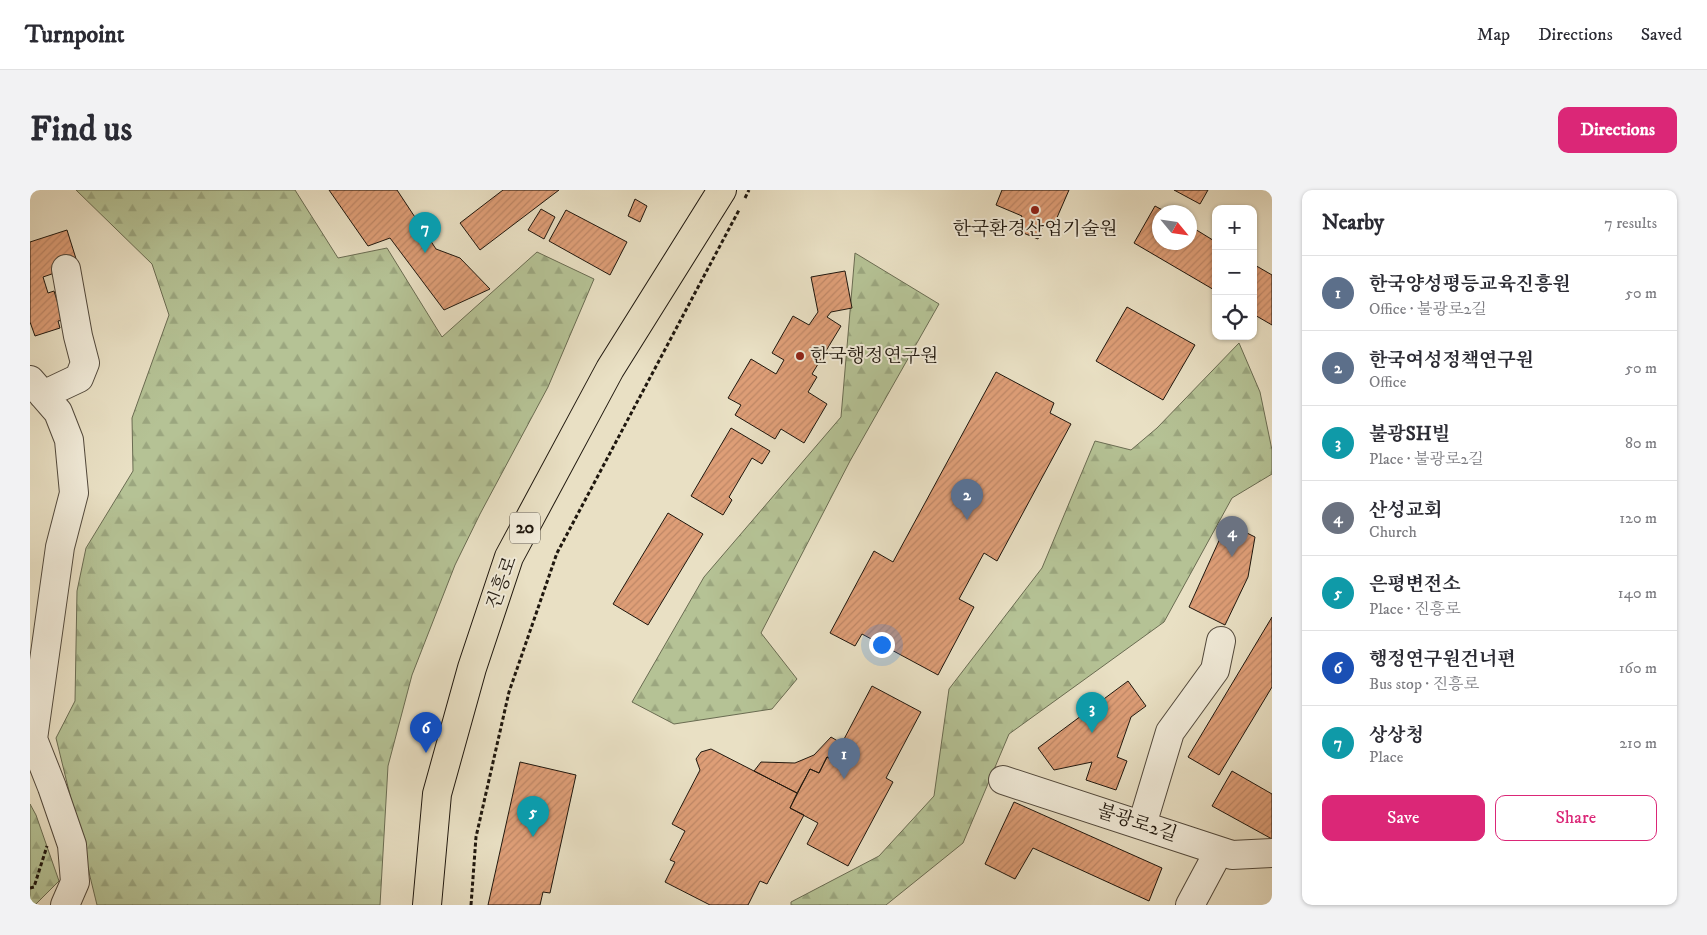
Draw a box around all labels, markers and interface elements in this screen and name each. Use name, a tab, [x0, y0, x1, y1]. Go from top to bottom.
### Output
text: Turnpoint	[25, 20, 124, 50]
text: Map	[1477, 24, 1510, 46]
text: Directions	[1538, 24, 1613, 46]
text: Saved	[1641, 24, 1682, 46]
button: Directions	[1558, 107, 1677, 153]
text: Find us	[30, 108, 132, 152]
marker: 한국환경산업기술원	[1029, 204, 1041, 216]
north arrow	[1152, 205, 1197, 250]
map controls	[1212, 205, 1257, 340]
button: +	[1212, 205, 1257, 250]
text: Nearby	[1322, 210, 1384, 236]
pin: 7	[409, 212, 441, 253]
text: 7 results	[1604, 213, 1657, 233]
place label: 한국환경산업기술원	[952, 218, 1118, 241]
button: −	[1212, 250, 1257, 295]
text: 한국양성평등교육진흥원	[1369, 273, 1571, 296]
text: 1	[1335, 283, 1341, 303]
text: 50 m	[1625, 283, 1657, 303]
button: locate	[1212, 295, 1257, 340]
text: Office · 불광로2길	[1369, 299, 1487, 319]
place label: 한국행정연구원	[810, 345, 938, 368]
text: 한국여성정책연구원	[1369, 349, 1534, 372]
marker: 한국행정연구원	[794, 350, 806, 362]
text: 2	[1334, 358, 1342, 378]
text: 50 m	[1625, 358, 1657, 378]
text: Office	[1369, 372, 1406, 392]
text: 불광SH빌	[1369, 423, 1450, 446]
text: 3	[1335, 433, 1341, 453]
text: 80 m	[1625, 433, 1657, 453]
text: Place · 불광로2길	[1369, 449, 1484, 469]
pin: 2	[951, 479, 983, 520]
text: 산성교회	[1369, 499, 1442, 522]
text: 4	[1333, 508, 1343, 528]
text: 120 m	[1619, 508, 1657, 528]
road number: 20	[510, 512, 540, 543]
pin: 4	[1216, 516, 1248, 557]
text: Church	[1369, 522, 1417, 542]
street label: 진흥로	[482, 553, 522, 613]
text: 은평변전소	[1369, 573, 1461, 596]
text: 5	[1334, 583, 1342, 603]
text: 140 m	[1618, 583, 1657, 603]
text: Place · 진흥로	[1369, 599, 1460, 619]
your location	[869, 632, 895, 658]
text: 행정연구원건너편	[1369, 648, 1516, 671]
text: 6	[1334, 658, 1342, 678]
text: 160 m	[1619, 658, 1657, 678]
text: Bus stop · 진흥로	[1369, 674, 1479, 694]
pin: 3	[1076, 692, 1108, 733]
pin: 6	[410, 712, 442, 753]
text: 상상청	[1369, 724, 1424, 747]
text: 7	[1334, 733, 1342, 753]
text: 210 m	[1619, 733, 1657, 753]
pin: 1	[828, 738, 860, 779]
text: Place	[1369, 747, 1403, 767]
button: Save	[1322, 795, 1485, 841]
button: Share	[1495, 795, 1657, 841]
pin: 5	[517, 796, 549, 837]
street label: 불광로2길	[1094, 799, 1180, 847]

